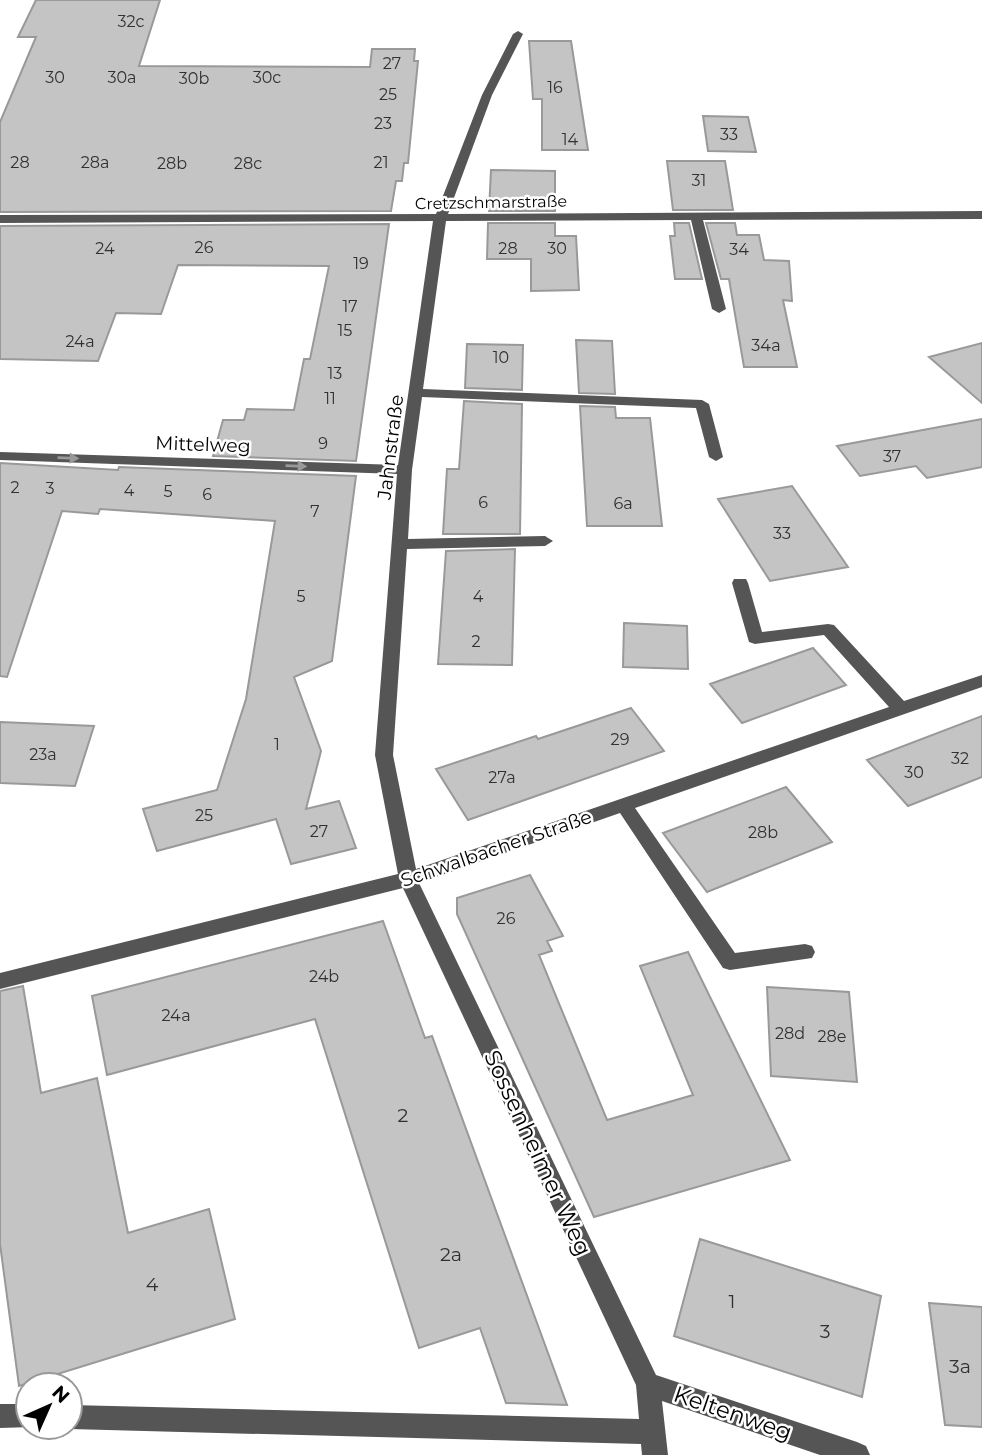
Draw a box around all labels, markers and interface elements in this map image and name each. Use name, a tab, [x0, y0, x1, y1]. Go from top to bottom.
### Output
house number: 32c	[118, 12, 144, 31]
house number: 27	[383, 54, 401, 73]
house number: 30	[45, 68, 65, 87]
house number: 30a	[107, 68, 137, 87]
house number: 30c	[253, 68, 281, 87]
house number: 30b	[179, 69, 209, 88]
house number: 16	[547, 78, 563, 97]
house number: 25	[379, 85, 397, 104]
house number: 23	[374, 114, 392, 133]
house number: 33	[720, 125, 738, 144]
house number: 14	[562, 130, 579, 149]
house number: 28	[10, 153, 30, 172]
house number: 28a	[81, 153, 109, 172]
house number: 21	[374, 153, 388, 172]
house number: 28b	[157, 154, 187, 173]
house number: 28c	[234, 154, 262, 173]
house number: 31	[692, 171, 706, 190]
street label: Cretzschmarstraße	[415, 192, 567, 213]
house number: 26	[195, 238, 214, 257]
house number: 24	[95, 239, 115, 258]
house number: 28	[498, 239, 518, 258]
house number: 30	[547, 239, 567, 258]
house number: 34	[729, 240, 749, 259]
house number: 19	[353, 254, 369, 273]
house number: 17	[342, 297, 358, 316]
house number: 15	[338, 321, 352, 340]
house number: 24a	[65, 332, 95, 351]
house number: 34a	[751, 336, 781, 355]
house number: 10	[493, 348, 509, 367]
house number: 13	[328, 364, 342, 383]
house number: 11	[324, 389, 336, 408]
street label: Jahnstraße	[373, 393, 408, 502]
street label: Mittelweg	[155, 431, 251, 458]
house number: 9	[318, 434, 328, 453]
house number: 37	[883, 447, 901, 466]
one-way arrow	[57, 453, 79, 464]
one-way arrow	[285, 460, 307, 472]
house number: 2	[10, 478, 20, 497]
house number: 3	[45, 479, 55, 498]
house number: 4	[124, 481, 135, 500]
house number: 5	[163, 482, 173, 501]
house number: 6	[202, 485, 212, 504]
house number: 6	[478, 493, 488, 512]
house number: 6a	[613, 494, 633, 513]
house number: 7	[310, 502, 320, 521]
house number: 33	[773, 524, 791, 543]
house number: 5	[296, 587, 306, 606]
house number: 4	[473, 587, 484, 606]
house number: 2	[471, 632, 481, 651]
house number: 29	[611, 730, 629, 749]
house number: 1	[274, 735, 280, 754]
house number: 23a	[29, 745, 57, 764]
house number: 32	[951, 749, 969, 768]
house number: 30	[904, 763, 924, 782]
house number: 27a	[488, 768, 516, 787]
street label: Schwalbacher Straße	[398, 805, 595, 892]
house number: 25	[195, 806, 213, 825]
house number: 27	[310, 822, 328, 841]
house number: 28b	[748, 823, 778, 842]
house number: 26	[497, 909, 516, 928]
house number: 24b	[309, 967, 339, 986]
house number: 24a	[161, 1006, 191, 1025]
house number: 28d	[775, 1024, 805, 1043]
house number: 28e	[818, 1027, 846, 1046]
street label: Sossenheimer Weg	[478, 1046, 598, 1260]
house number: 2	[398, 1104, 409, 1127]
house number: 2a	[440, 1243, 462, 1266]
house number: 4	[146, 1273, 159, 1296]
house number: 1	[729, 1290, 735, 1313]
house number: 3	[820, 1320, 830, 1343]
house number: 3a	[949, 1355, 971, 1378]
north arrow	[14, 1371, 84, 1441]
street label: Keltenweg	[670, 1380, 796, 1446]
text: N	[47, 1381, 74, 1408]

